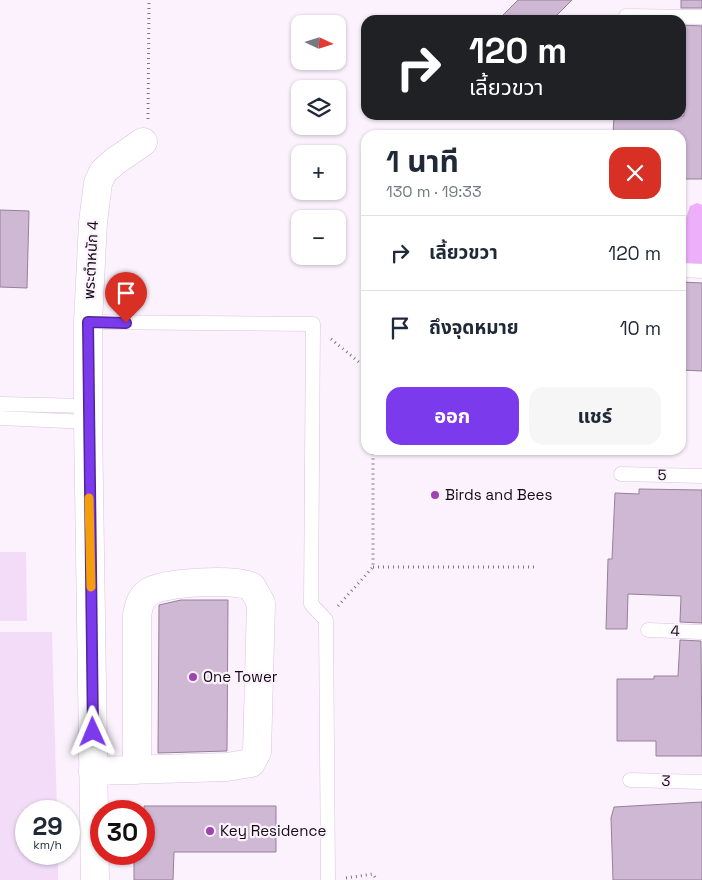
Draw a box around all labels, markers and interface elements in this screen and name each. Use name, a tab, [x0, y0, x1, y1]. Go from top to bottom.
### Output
north arrow	[291, 15, 346, 70]
map controls	[291, 15, 346, 265]
text: 120 m	[469, 29, 567, 73]
icon: right	[386, 35, 451, 100]
text: เลี้ยวขวา	[469, 73, 544, 101]
button: layers	[291, 80, 346, 135]
text: 1 นาที	[386, 142, 459, 181]
button: +	[291, 145, 346, 200]
button: close	[609, 147, 661, 199]
text: 130 m · 19:33	[386, 181, 482, 202]
button: −	[291, 210, 346, 265]
street label: พระตำหนัก 4	[79, 220, 102, 300]
icon: right	[386, 239, 414, 267]
text: เลี้ยวขวา	[429, 240, 498, 265]
text: 120 m	[608, 241, 661, 266]
pin	[105, 272, 147, 323]
icon: arrive	[112, 279, 140, 307]
icon: arrive	[386, 314, 414, 342]
text: ถึงจุดหมาย	[429, 315, 519, 340]
text: 10 m	[620, 316, 661, 341]
button: ออก	[386, 387, 519, 445]
button: แชร์	[529, 387, 661, 445]
street label: 5	[657, 465, 667, 484]
place label: Birds and Bees	[445, 485, 552, 504]
marker: Birds and Bees	[429, 489, 441, 501]
street label: 4	[670, 621, 680, 640]
place label: One Tower	[203, 667, 278, 686]
marker: One Tower	[187, 671, 199, 683]
position arrow	[66, 705, 118, 757]
street label: 3	[661, 771, 671, 790]
speed limit sign: 30	[90, 800, 155, 865]
text: 29	[32, 810, 63, 842]
place label: Key Residence	[220, 821, 326, 840]
marker: Key Residence	[204, 825, 216, 837]
text: km/h	[33, 837, 62, 853]

